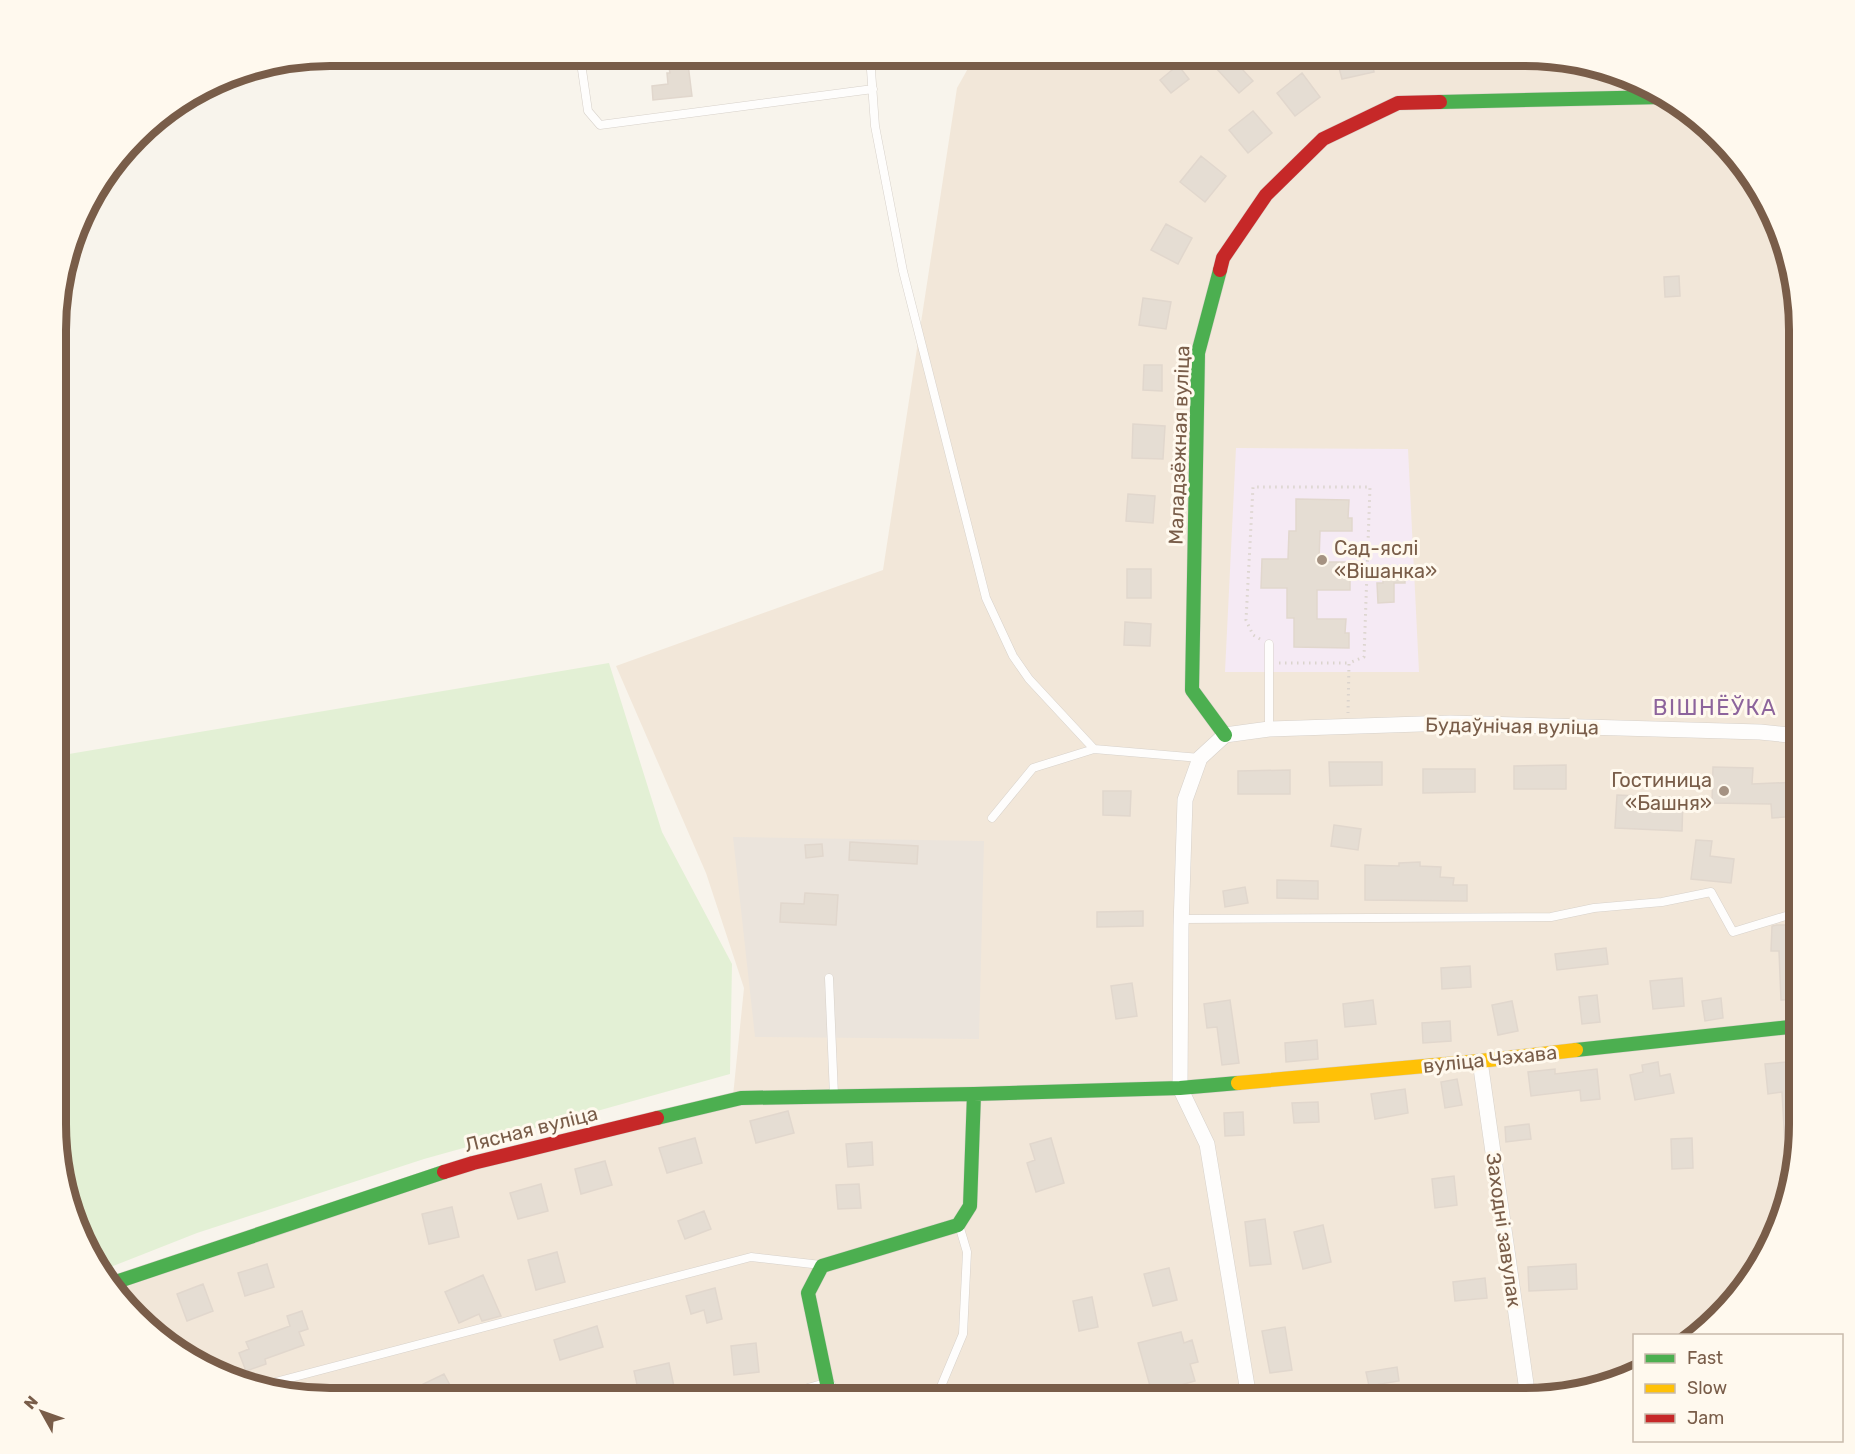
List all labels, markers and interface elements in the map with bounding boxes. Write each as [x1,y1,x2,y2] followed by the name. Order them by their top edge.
[1164,345,1194,545] street label: Маладзёжная вуліца
[1334,536,1437,583] place label: Сад-яслі «Вішанка»
[1315,553,1329,567] marker: Сад-яслі «Вішанка»
[1653,694,1777,721] district label: ВІШНЁЎКА
[1425,712,1599,740] street label: Будаўнічая вуліца
[1611,768,1712,815] place label: Гостиница «Башня»
[1717,784,1731,798] marker: Гостиница «Башня»
[1422,1040,1558,1078] street label: вуліца Чэхава
[462,1101,600,1157] street label: Лясная вуліца
[1481,1151,1527,1309] street label: Заходні завулак
[1633,1334,1843,1442] legend
[1687,1347,1723,1369] text: Fast
[1687,1377,1727,1399] text: Slow
[12,1382,72,1442] north arrow
[20,1392,42,1413] text: N
[1687,1407,1724,1429] text: Jam

